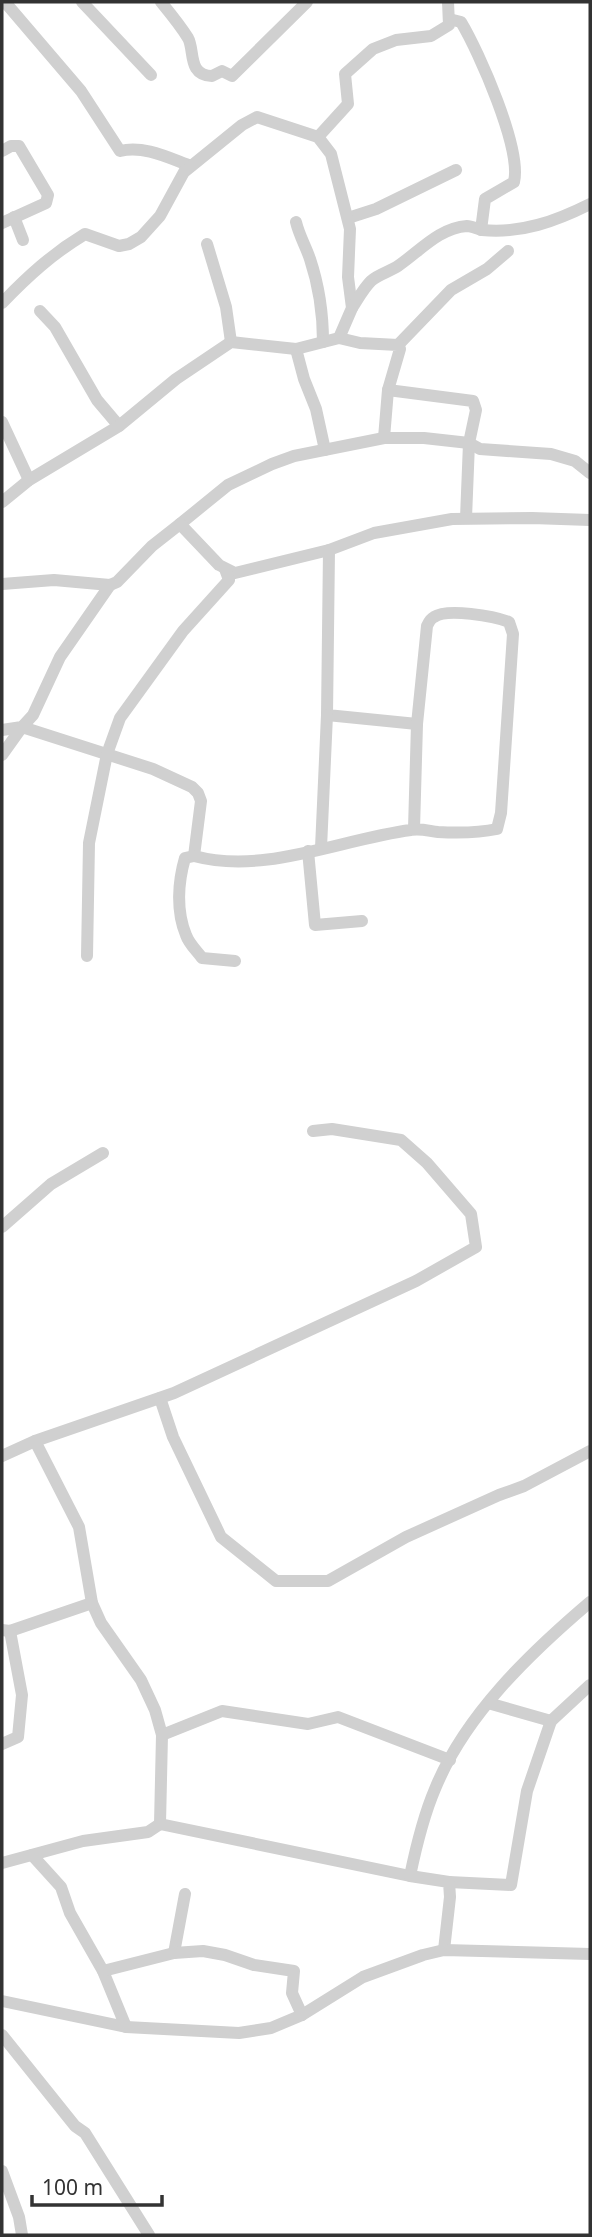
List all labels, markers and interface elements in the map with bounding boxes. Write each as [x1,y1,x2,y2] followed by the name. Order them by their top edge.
[32,2164,161,2208] scale bar
[42,2173,103,2201] text: 100 m

